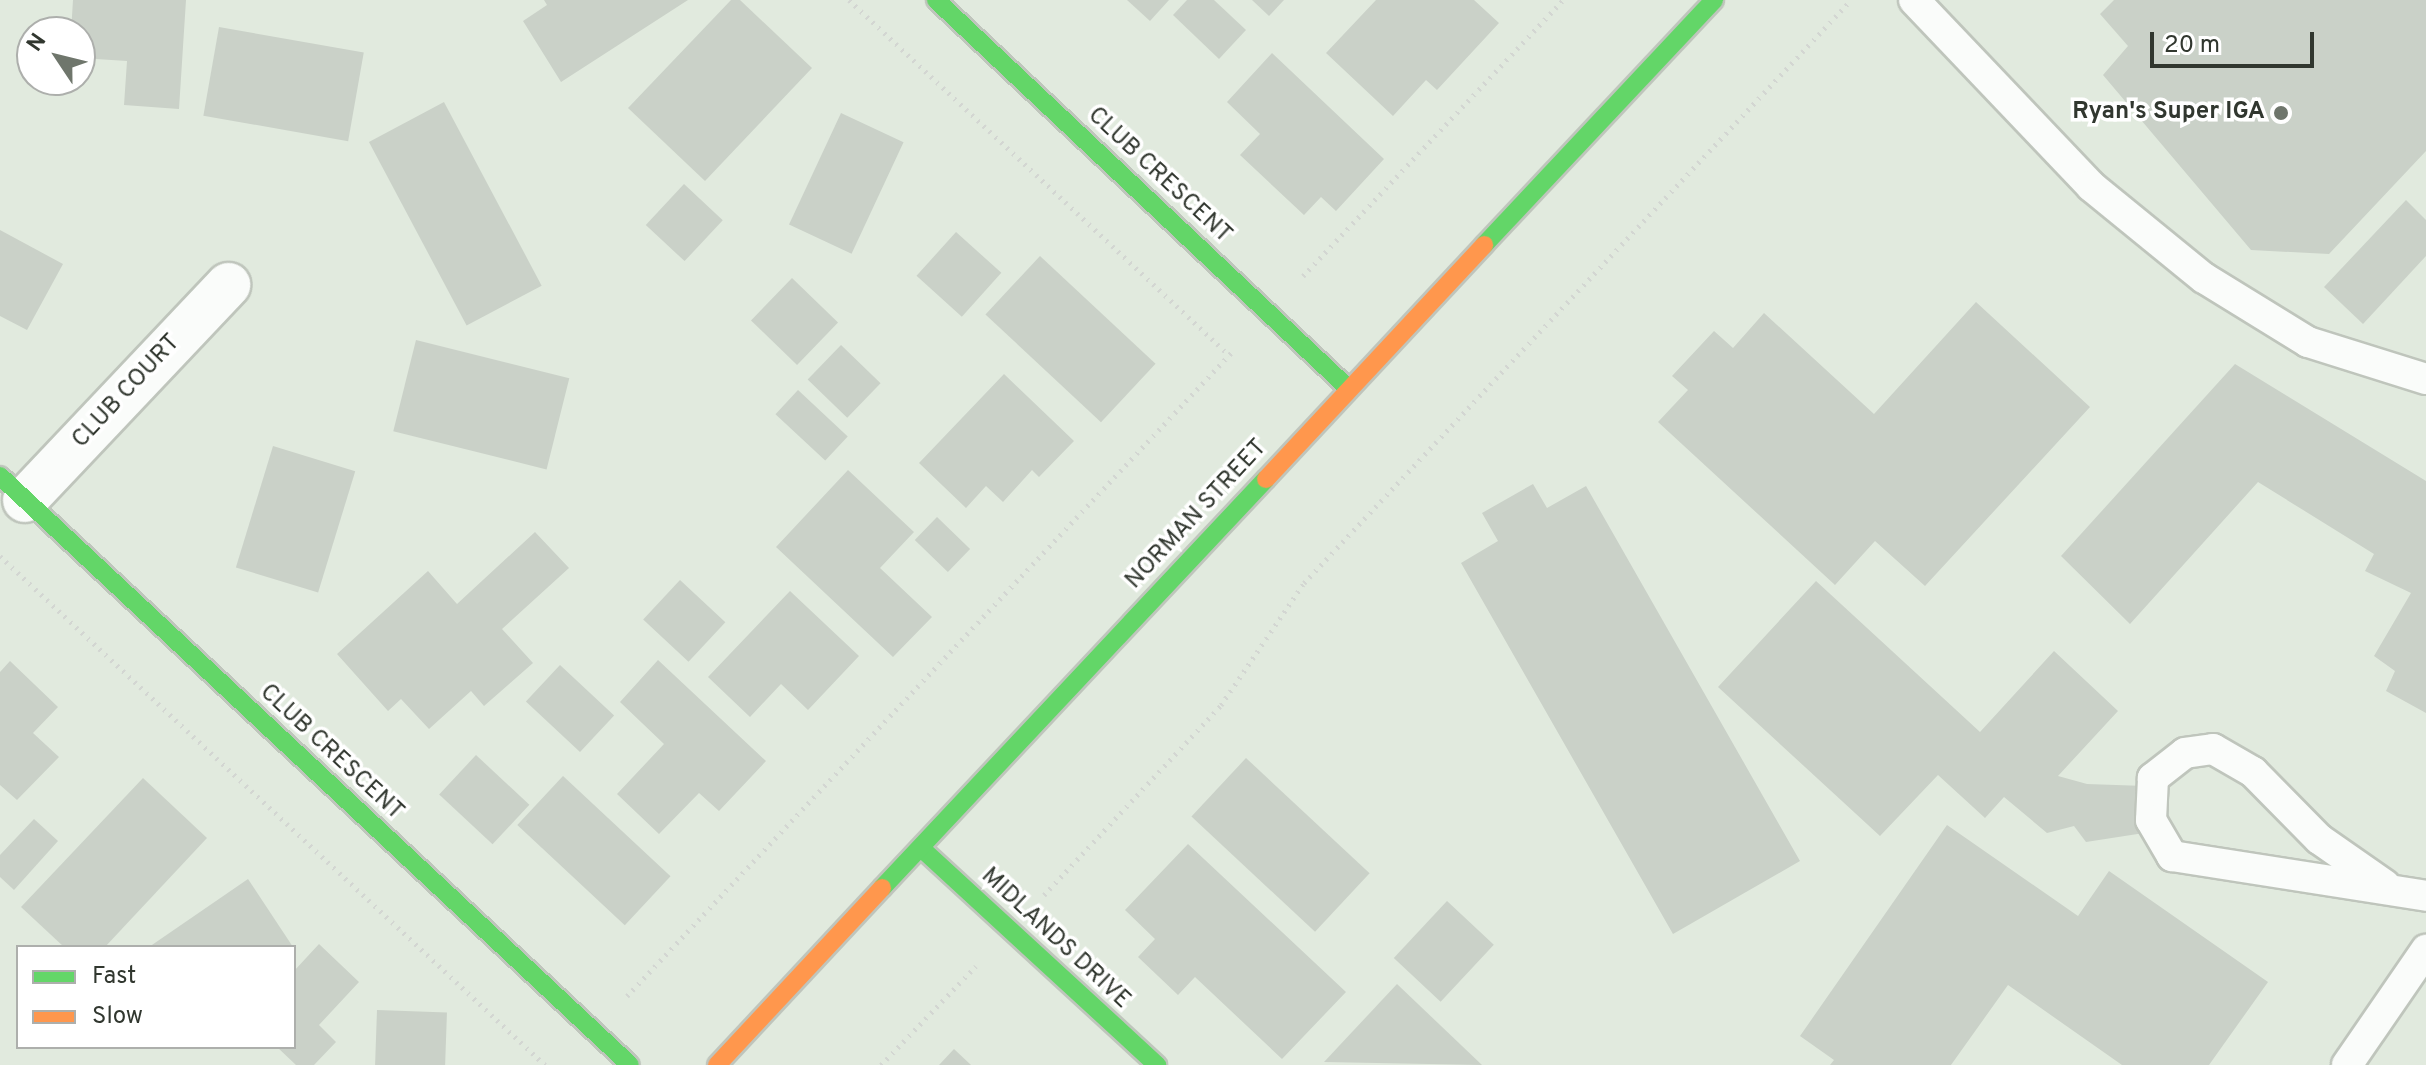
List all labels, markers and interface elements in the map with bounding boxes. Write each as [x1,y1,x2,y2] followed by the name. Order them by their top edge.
[16,16,96,96] north arrow
[2154,16,2318,66] scale bar
[22,29,53,57] text: N
[2164,31,2220,61] text: 20 m
[2072,99,2265,127] place label: Ryan's Super IGA
[1081,102,1237,250] street label: CLUB CRESCENT
[2272,104,2290,122] marker: Ryan's Super IGA
[67,329,187,455] street label: CLUB COURT
[1120,434,1274,596] street label: NORMAN STREET
[253,679,409,827] street label: CLUB CRESCENT
[974,862,1136,1016] street label: MIDLANDS DRIVE
[16,945,296,1049] legend
[92,962,136,992] text: Fast
[92,1002,143,1032] text: Slow

